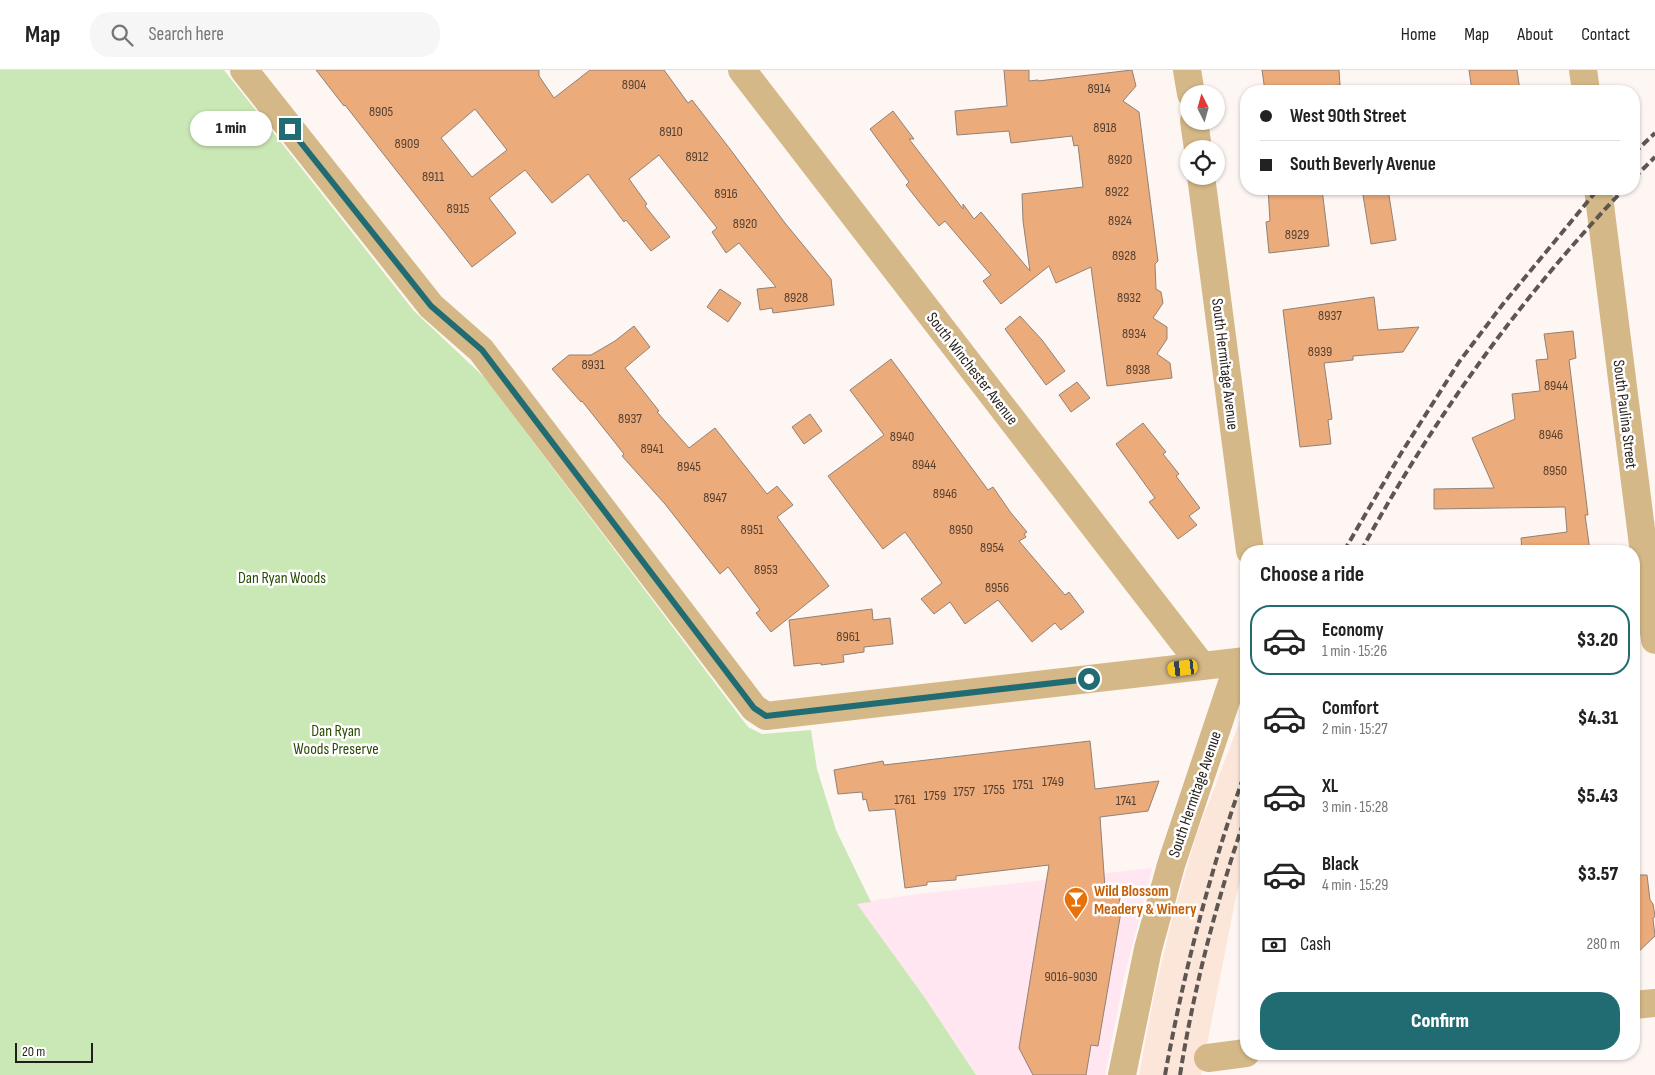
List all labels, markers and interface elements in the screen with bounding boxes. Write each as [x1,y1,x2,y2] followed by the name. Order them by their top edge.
[90,12,440,57] search box
[25,20,60,49] text: Map
[108,21,136,49] icon: search
[148,23,224,46] text: Search here
[1401,24,1436,45] text: Home
[1464,24,1489,45] text: Map
[1517,24,1553,45] text: About
[1581,24,1630,45] text: Contact
[622,76,646,93] house number: 8904
[1087,80,1111,97] house number: 8914
[1180,85,1225,130] north arrow
[1180,85,1225,185] map controls
[369,103,393,120] house number: 8905
[1290,105,1406,128] text: West 90th Street
[190,112,272,146] callout: 1 min
[279,118,301,140] route end
[216,119,246,138] text: 1 min
[1093,119,1117,136] house number: 8918
[659,123,683,140] house number: 8910
[395,135,419,152] house number: 8909
[1180,140,1225,185] button: locate
[685,148,709,165] house number: 8912
[1108,151,1132,168] house number: 8920
[1290,153,1436,176] text: South Beverly Avenue
[422,168,444,185] house number: 8911
[1105,183,1129,200] house number: 8922
[714,185,738,202] house number: 8916
[447,200,470,217] house number: 8915
[1108,212,1132,229] house number: 8924
[733,215,757,232] house number: 8920
[1285,226,1309,243] house number: 8929
[1112,247,1136,264] house number: 8928
[784,289,808,306] house number: 8928
[1117,289,1141,306] house number: 8932
[1207,297,1242,431] street label: South Hermitage Avenue
[1318,307,1342,324] house number: 8937
[922,309,1022,429] street label: South Winchester Avenue
[1122,325,1146,342] house number: 8934
[1308,343,1332,360] house number: 8939
[581,356,605,373] house number: 8931
[1608,359,1641,470] street label: South Paulina Street
[1126,361,1150,378] house number: 8938
[1544,377,1568,394] house number: 8944
[618,410,642,427] house number: 8937
[1539,426,1563,443] house number: 8946
[890,428,914,445] house number: 8940
[640,440,664,457] house number: 8941
[912,456,936,473] house number: 8944
[677,458,701,475] house number: 8945
[1543,462,1567,479] house number: 8950
[933,485,957,502] house number: 8946
[703,489,727,506] house number: 8947
[741,521,764,538] house number: 8951
[949,521,973,538] house number: 8950
[980,539,1004,556] house number: 8954
[754,561,778,578] house number: 8953
[1260,561,1364,588] text: Choose a ride
[238,569,326,588] park label: Dan Ryan Woods
[985,579,1009,596] house number: 8956
[1262,618,1307,663] icon: car
[1322,619,1384,642] text: Economy
[836,628,860,645] house number: 8961
[1577,629,1618,652] text: $3.20
[1322,642,1387,661] text: 1 min · 15:26
[1167,659,1198,677] car
[1078,668,1100,690] route start
[1262,696,1307,741] icon: car
[1322,697,1379,720] text: Comfort
[1578,707,1618,730] text: $4.31
[1322,720,1388,739] text: 2 min · 15:27
[293,722,379,759] park label: Dan Ryan Woods Preserve
[1165,729,1226,860] street label: South Hermitage Avenue
[1042,773,1064,790] house number: 1749
[1262,774,1307,819] icon: car
[1322,775,1338,798] text: XL
[1013,776,1034,793] house number: 1751
[983,781,1005,798] house number: 1755
[953,783,975,800] house number: 1757
[1577,785,1618,808] text: $5.43
[924,787,946,804] house number: 1759
[894,791,916,808] house number: 1761
[1116,792,1136,809] house number: 1741
[1322,798,1388,817] text: 3 min · 15:28
[1262,852,1307,897] icon: car
[1322,853,1359,876] text: Black
[1578,863,1618,886] text: $3.57
[1322,876,1388,895] text: 4 min · 15:29
[1094,882,1197,919] place label: Wild Blossom Meadery & Winery
[1063,886,1089,920] bar icon: Wild Blossom Meadery & Winery
[1260,931,1288,959] icon: cash
[1300,933,1331,956] text: Cash
[1586,935,1620,954] text: 280 m
[1044,968,1098,985] house number: 9016-9030
[1260,992,1620,1050] button: Confirm
[15,1040,92,1063] scale bar
[22,1043,45,1060] text: 20 m

